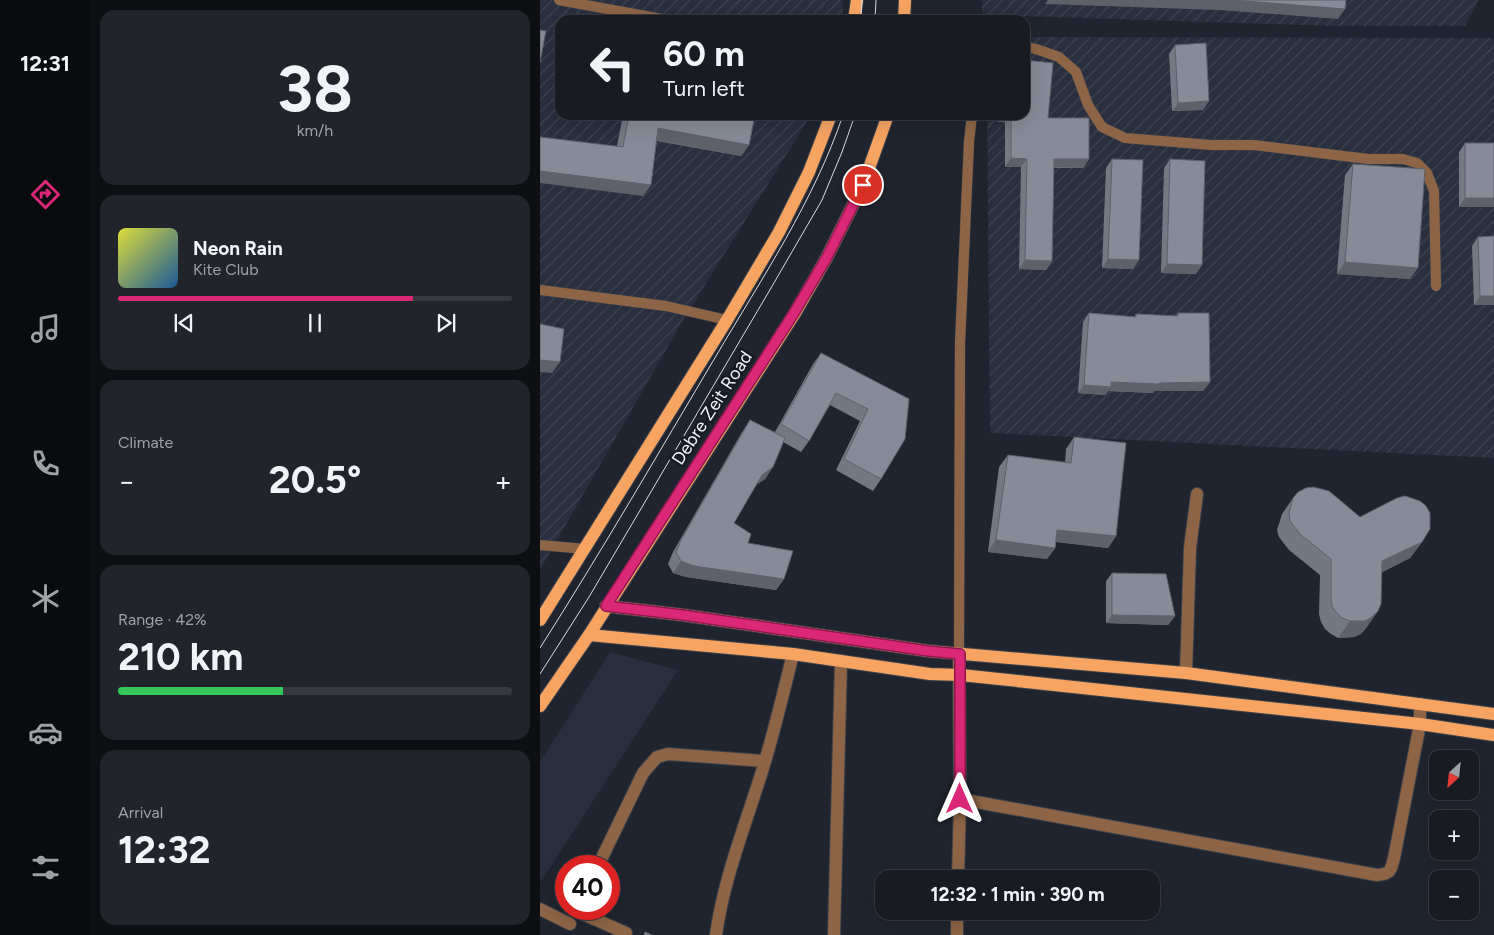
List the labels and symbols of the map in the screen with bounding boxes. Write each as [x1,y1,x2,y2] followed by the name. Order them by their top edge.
[842,164,884,206] pin
[667,347,757,469] street label: Debre Zeit Road
[1429,750,1479,800] north arrow
[933,772,985,824] position arrow
[555,855,620,920] speed limit sign: 40

